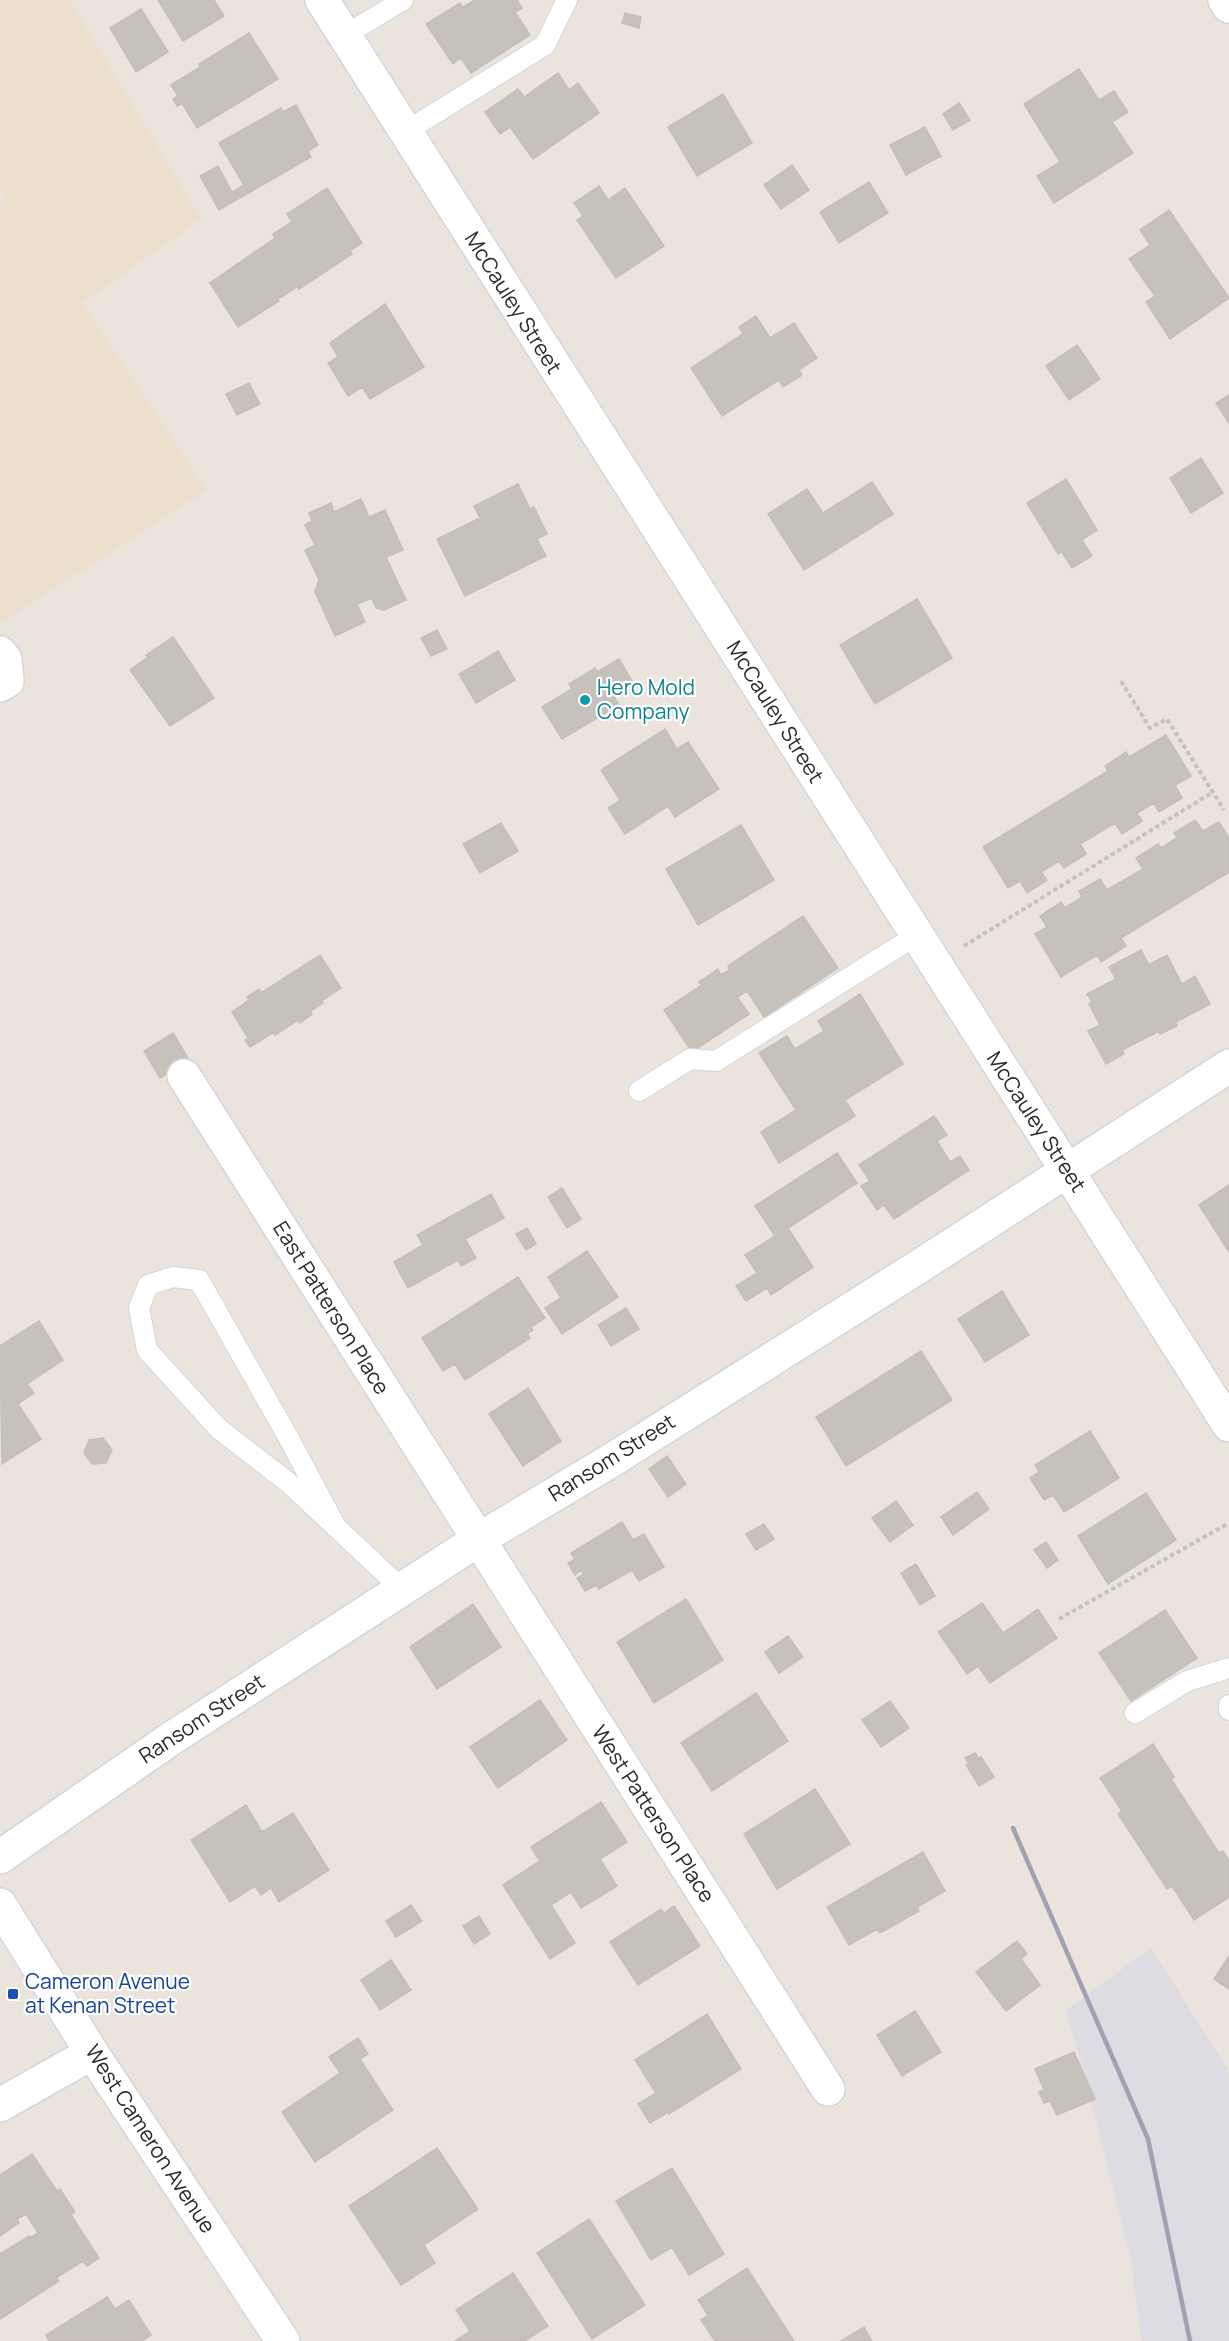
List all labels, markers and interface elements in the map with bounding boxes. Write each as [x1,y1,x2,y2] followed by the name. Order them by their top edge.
[459,226,569,379] street label: McCauley Street
[721,635,831,788] street label: McCauley Street
[597,673,695,725] place label: Hero Mold Company
[578,693,592,707] marker: Hero Mold Company
[981,1046,1093,1197] street label: McCauley Street
[267,1216,396,1399] street label: East Patterson Place
[543,1407,680,1507] street label: Ransom Street
[133,1667,270,1769] street label: Ransom Street
[586,1719,722,1908] street label: West Patterson Place
[25,1967,190,2019] place label: Cameron Avenue at Kenan Street
[6,1987,20,2001] marker: Cameron Avenue at Kenan Street
[79,2039,222,2238] street label: West Cameron Avenue

